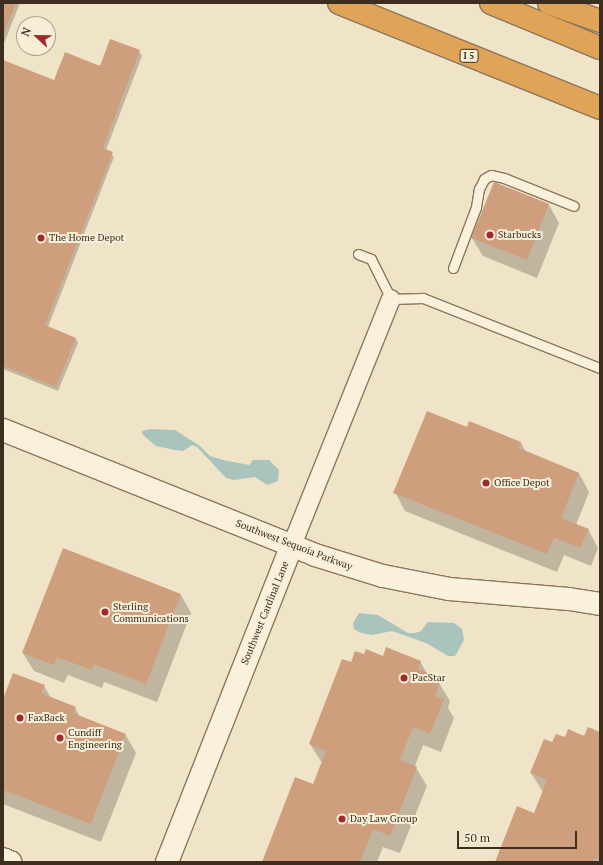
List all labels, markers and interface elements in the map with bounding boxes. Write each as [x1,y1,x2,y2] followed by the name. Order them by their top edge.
[16,16,56,56] north arrow
[18,25,34,38] text: N
[459,49,479,63] road number: I 5
[498,229,541,241] place label: Starbucks
[485,230,495,240] marker: Starbucks
[49,232,124,244] place label: The Home Depot
[36,233,46,243] marker: The Home Depot
[494,477,550,489] place label: Office Depot
[481,478,491,488] marker: Office Depot
[234,517,354,573] street label: Southwest Sequoia Parkway
[239,559,291,667] street label: Southwest Cardinal Lane
[113,600,189,624] place label: Sterling Communications
[100,607,110,617] marker: Sterling Communications
[412,672,446,684] place label: PacStar
[399,673,409,683] marker: PacStar
[28,712,65,724] place label: FaxBack
[15,713,25,723] marker: FaxBack
[68,726,122,750] place label: Cundiff Engineering
[55,733,65,743] marker: Cundiff Engineering
[350,813,418,825] place label: Day Law Group
[337,814,347,824] marker: Day Law Group
[459,823,579,849] scale bar
[464,830,490,845] text: 50 m

